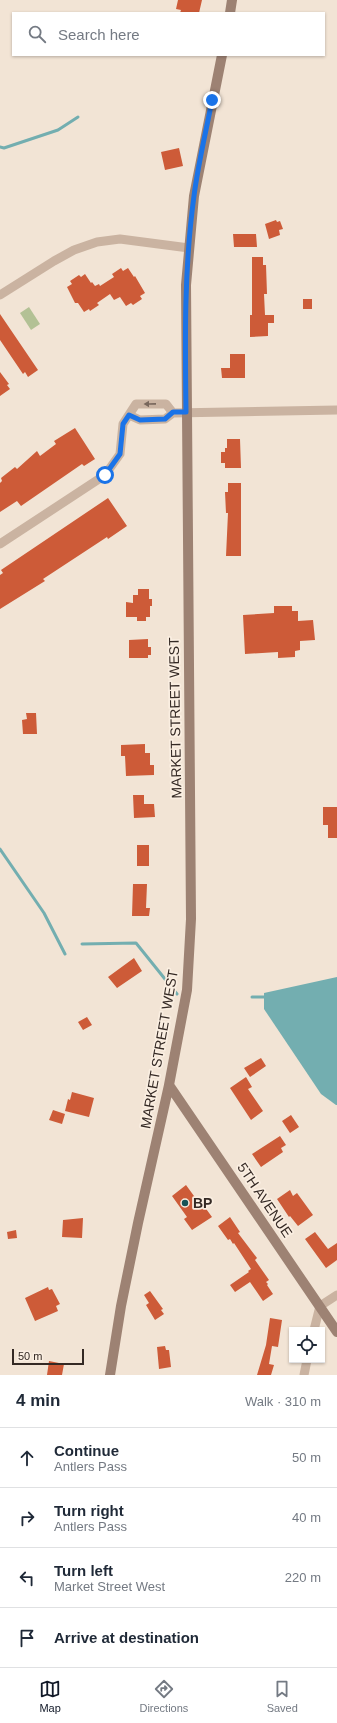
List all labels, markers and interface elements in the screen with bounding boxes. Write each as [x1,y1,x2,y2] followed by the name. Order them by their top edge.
[12,12,325,56] search box
[26,23,48,45] icon: search
[58,26,140,43] text: Search here
[203,91,221,109] route end
[143,401,156,407] one-way arrow
[96,466,114,484] route start
[166,637,184,799] street label: MARKET STREET WEST
[137,968,181,1130] street label: MARKET STREET WEST
[234,1160,296,1240] street label: 5TH AVENUE
[193,1195,212,1211] place label: BP
[180,1198,190,1208] marker: BP
[289,1327,325,1363] map controls
[289,1327,325,1363] button: locate
[12,1347,84,1366] scale bar
[18,1350,42,1362] text: 50 m
[16,1391,60,1410] text: 4 min
[245,1394,321,1409] text: Walk · 310 m
[54,1442,119,1459] text: Continue
[16,1447,38,1469] icon: ahead
[292,1450,321,1465] text: 50 m
[54,1459,127,1474] text: Antlers Pass
[54,1502,124,1519] text: Turn right
[16,1507,38,1529] icon: right
[292,1510,321,1525] text: 40 m
[54,1519,127,1534] text: Antlers Pass
[54,1562,113,1579] text: Turn left
[16,1567,38,1589] icon: left
[285,1570,321,1585] text: 220 m
[54,1579,165,1594] text: Market Street West
[16,1627,38,1649] icon: arrive
[54,1629,199,1646] text: Arrive at destination
[39,1678,61,1714] tab: Map
[139,1678,188,1714] tab: Directions
[267,1678,298,1714] tab: Saved

